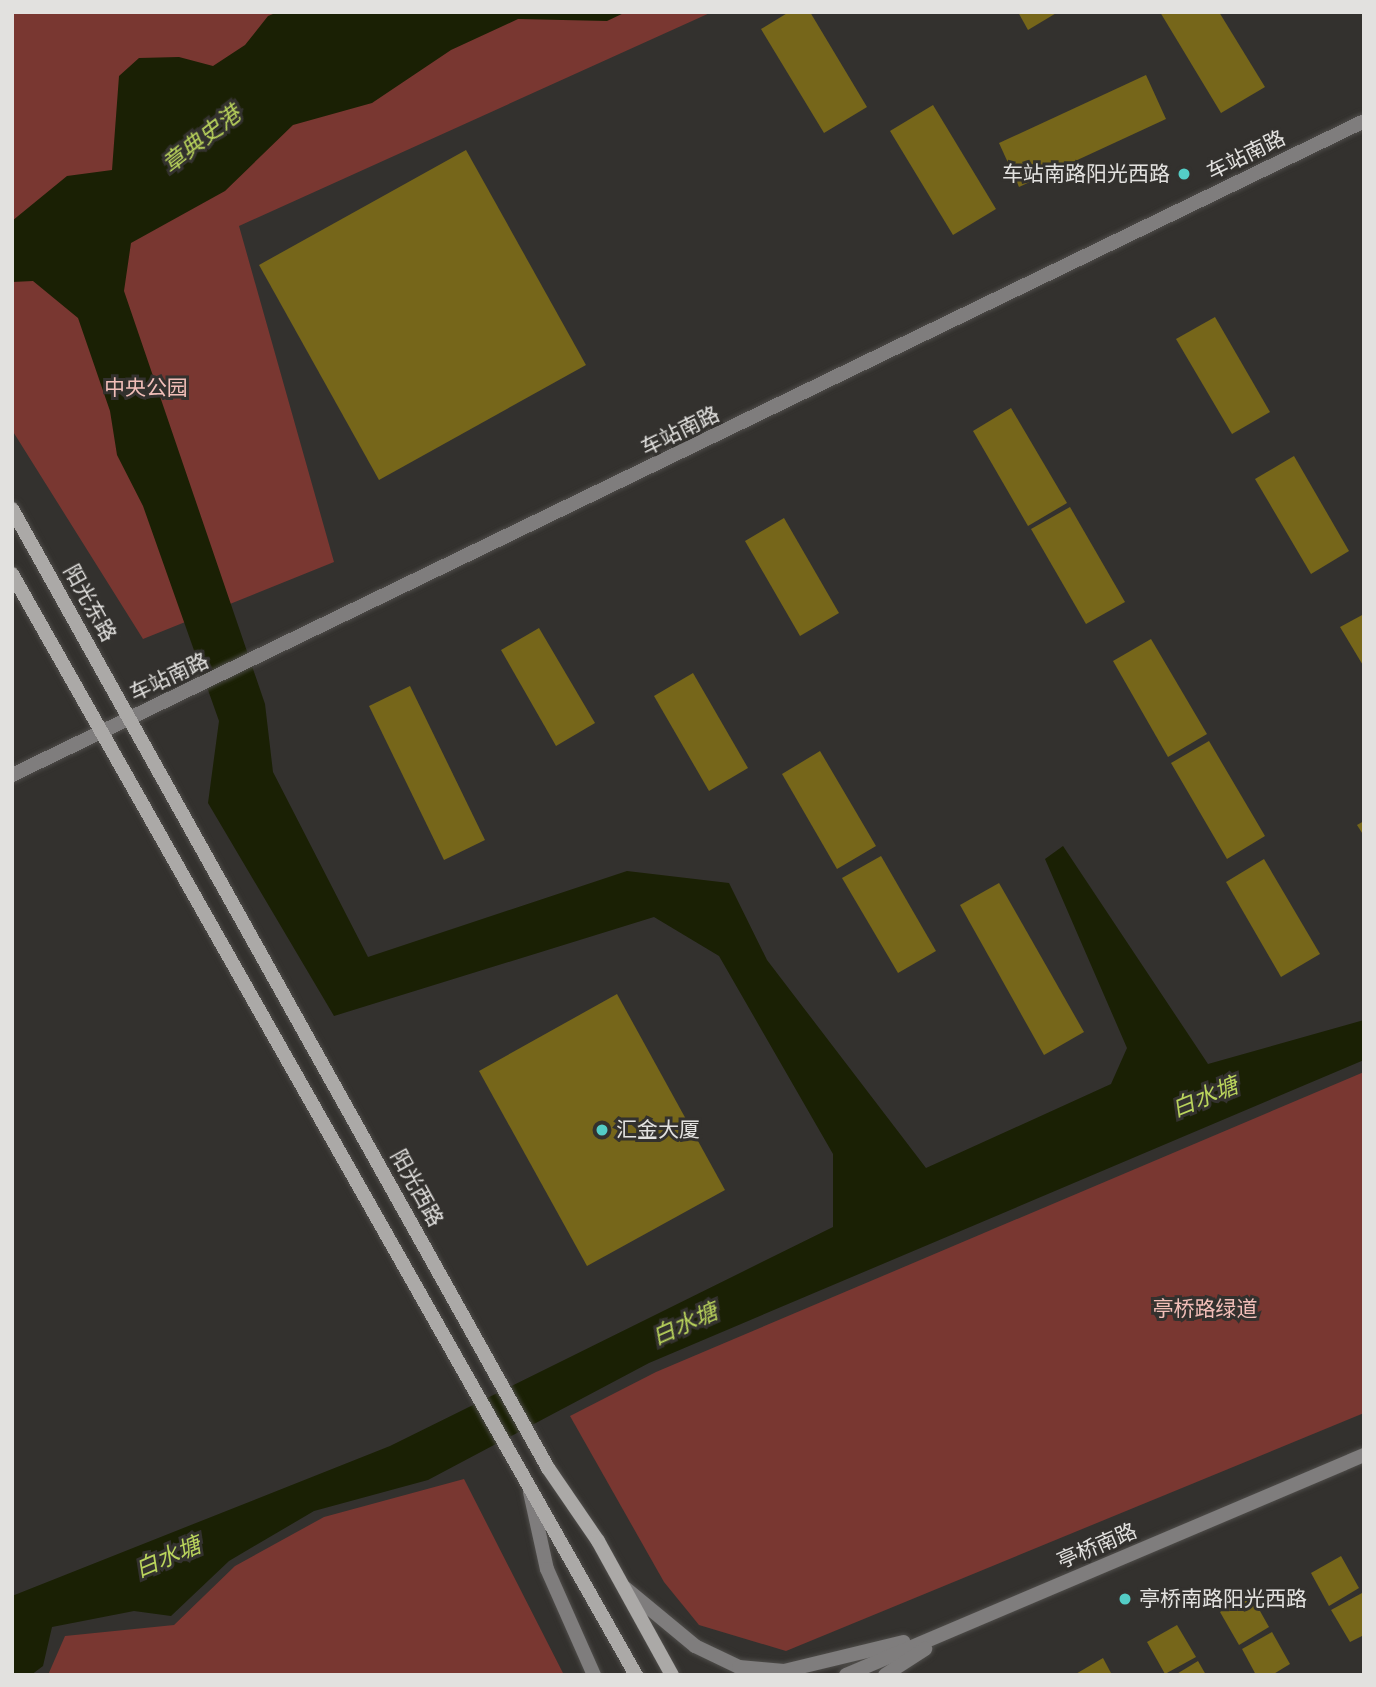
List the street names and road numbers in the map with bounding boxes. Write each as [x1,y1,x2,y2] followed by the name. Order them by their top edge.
[1203,125,1289,185] street label: 车站南路
[637,401,723,461] street label: 车站南路
[59,560,121,646] street label: 阳光东路
[126,648,212,706] street label: 车站南路
[386,1145,448,1231] street label: 阳光西路
[1053,1518,1141,1574] street label: 亭桥南路

